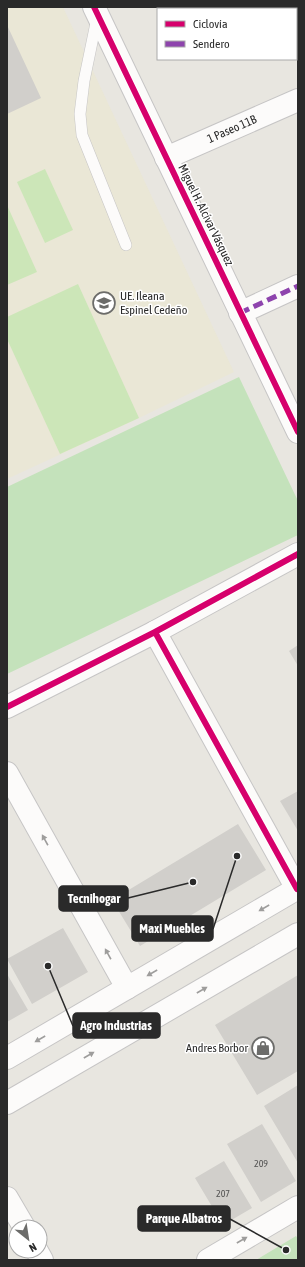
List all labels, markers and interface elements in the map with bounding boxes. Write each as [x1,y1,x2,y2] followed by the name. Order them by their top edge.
[157,8,297,60] legend
[193,17,227,31] text: Ciclovía
[193,37,230,51] text: Sendero
[205,112,259,146] street label: 1 Paseo 11B
[175,162,237,269] street label: Miguel H. Alcívar Vásquez
[120,289,188,317] place label: UE. Ileana Espinel Cedeño
[91,290,117,316] school or university icon: UE. Ileana Espinel Cedeño
[41,834,48,846] one-way arrow
[59,886,128,911] callout: Tecnihogar
[68,891,121,906] text: Tecnihogar
[258,904,270,911] one-way arrow
[132,916,213,941] callout: Maxi Muebles
[139,921,205,936] text: Maxi Muebles
[105,948,112,959] one-way arrow
[146,970,158,977] one-way arrow
[196,987,208,994] one-way arrow
[73,1013,160,1038] callout: Agro Industrias
[79,1018,152,1033] text: Agro Industrias
[34,1035,46,1042] one-way arrow
[250,1035,276,1061] shop icon: Andres Borbor
[186,1041,248,1055] place label: Andres Borbor
[83,1052,95,1059] one-way arrow
[254,1158,268,1169] house number: 209
[216,1188,230,1199] house number: 207
[138,1206,230,1231] callout: Parque Albatros
[146,1211,223,1226] text: Parque Albatros
[8,1219,48,1259] north arrow
[236,1237,248,1244] one-way arrow
[27,1241,39,1254] text: N

